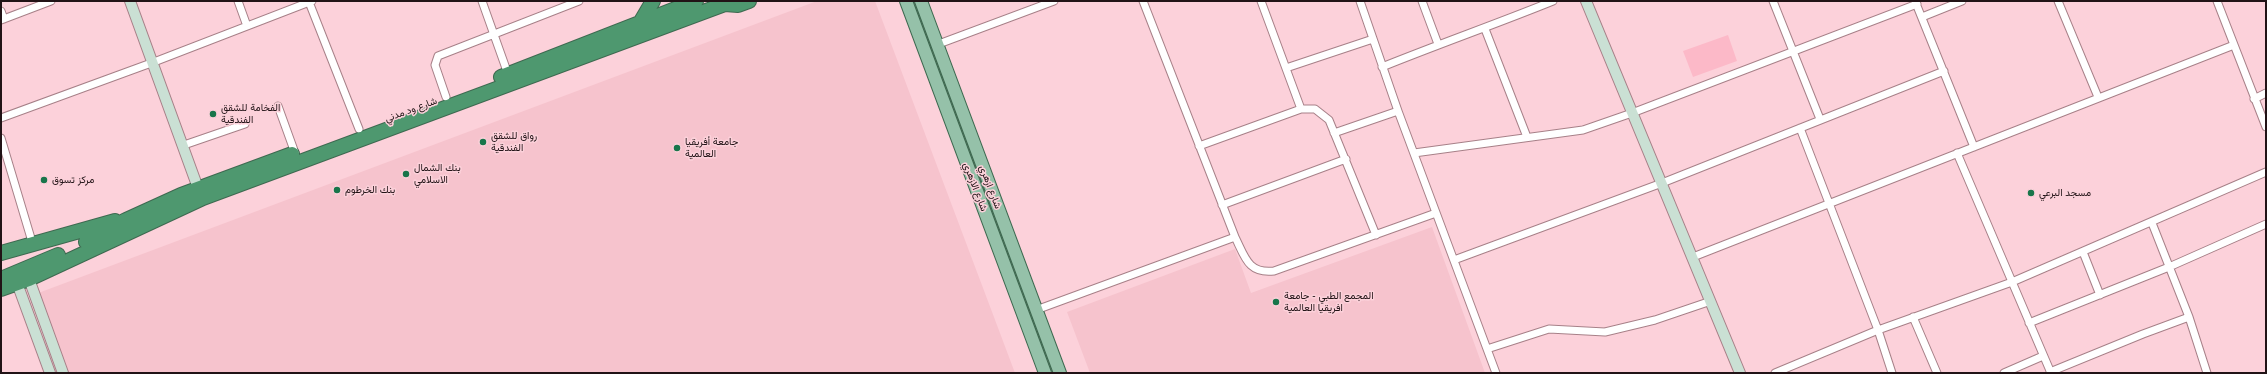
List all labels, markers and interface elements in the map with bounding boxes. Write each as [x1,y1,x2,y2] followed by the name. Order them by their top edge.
[383,95,439,125] street label: شارع ود مدني
[221,102,280,126] place label: الفخامة للشقق الفندقية
[208,109,218,119] marker: الفخامة للشقق الفندقية
[491,130,537,154] place label: رواق للشقق الفندقية
[685,136,738,160] place label: جامعة أفريقيا العالمية
[478,137,488,147] marker: رواق للشقق الفندقية
[672,143,682,153] marker: جامعة أفريقيا العالمية
[960,161,990,213] street label: شارع الازهري
[414,162,461,186] place label: بنك الشمال الاسلامي
[976,164,1004,210] street label: شارع ازهري
[401,169,411,179] marker: بنك الشمال الاسلامي
[52,174,94,186] place label: مركز تسوق
[39,175,49,185] marker: مركز تسوق
[345,184,395,196] place label: بنك الخرطوم
[332,185,342,195] marker: بنك الخرطوم
[2039,187,2091,199] place label: مسجد البرعي
[2026,188,2036,198] marker: مسجد البرعي
[1284,290,1374,314] place label: المجمع الطبي - جامعة افريقيا العالمية
[1271,297,1281,307] marker: المجمع الطبي - جامعة افريقيا العالمية

